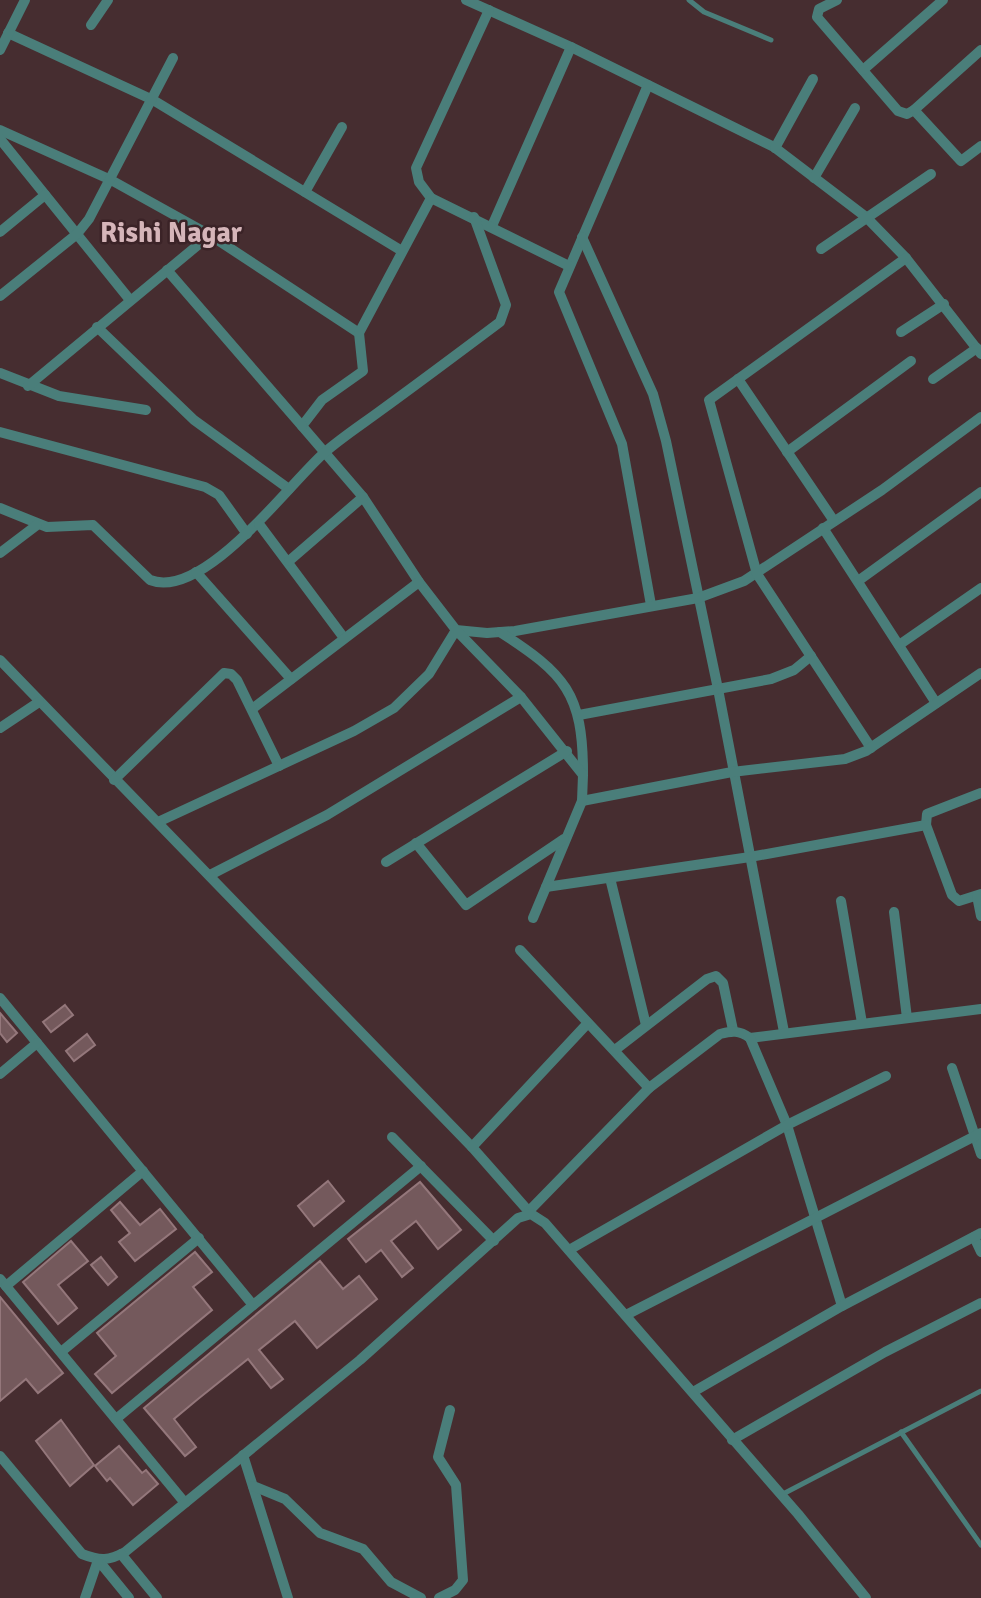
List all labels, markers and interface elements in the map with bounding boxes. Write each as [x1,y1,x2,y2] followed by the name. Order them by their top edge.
[100,216,243,250] district label: Rishi Nagar

